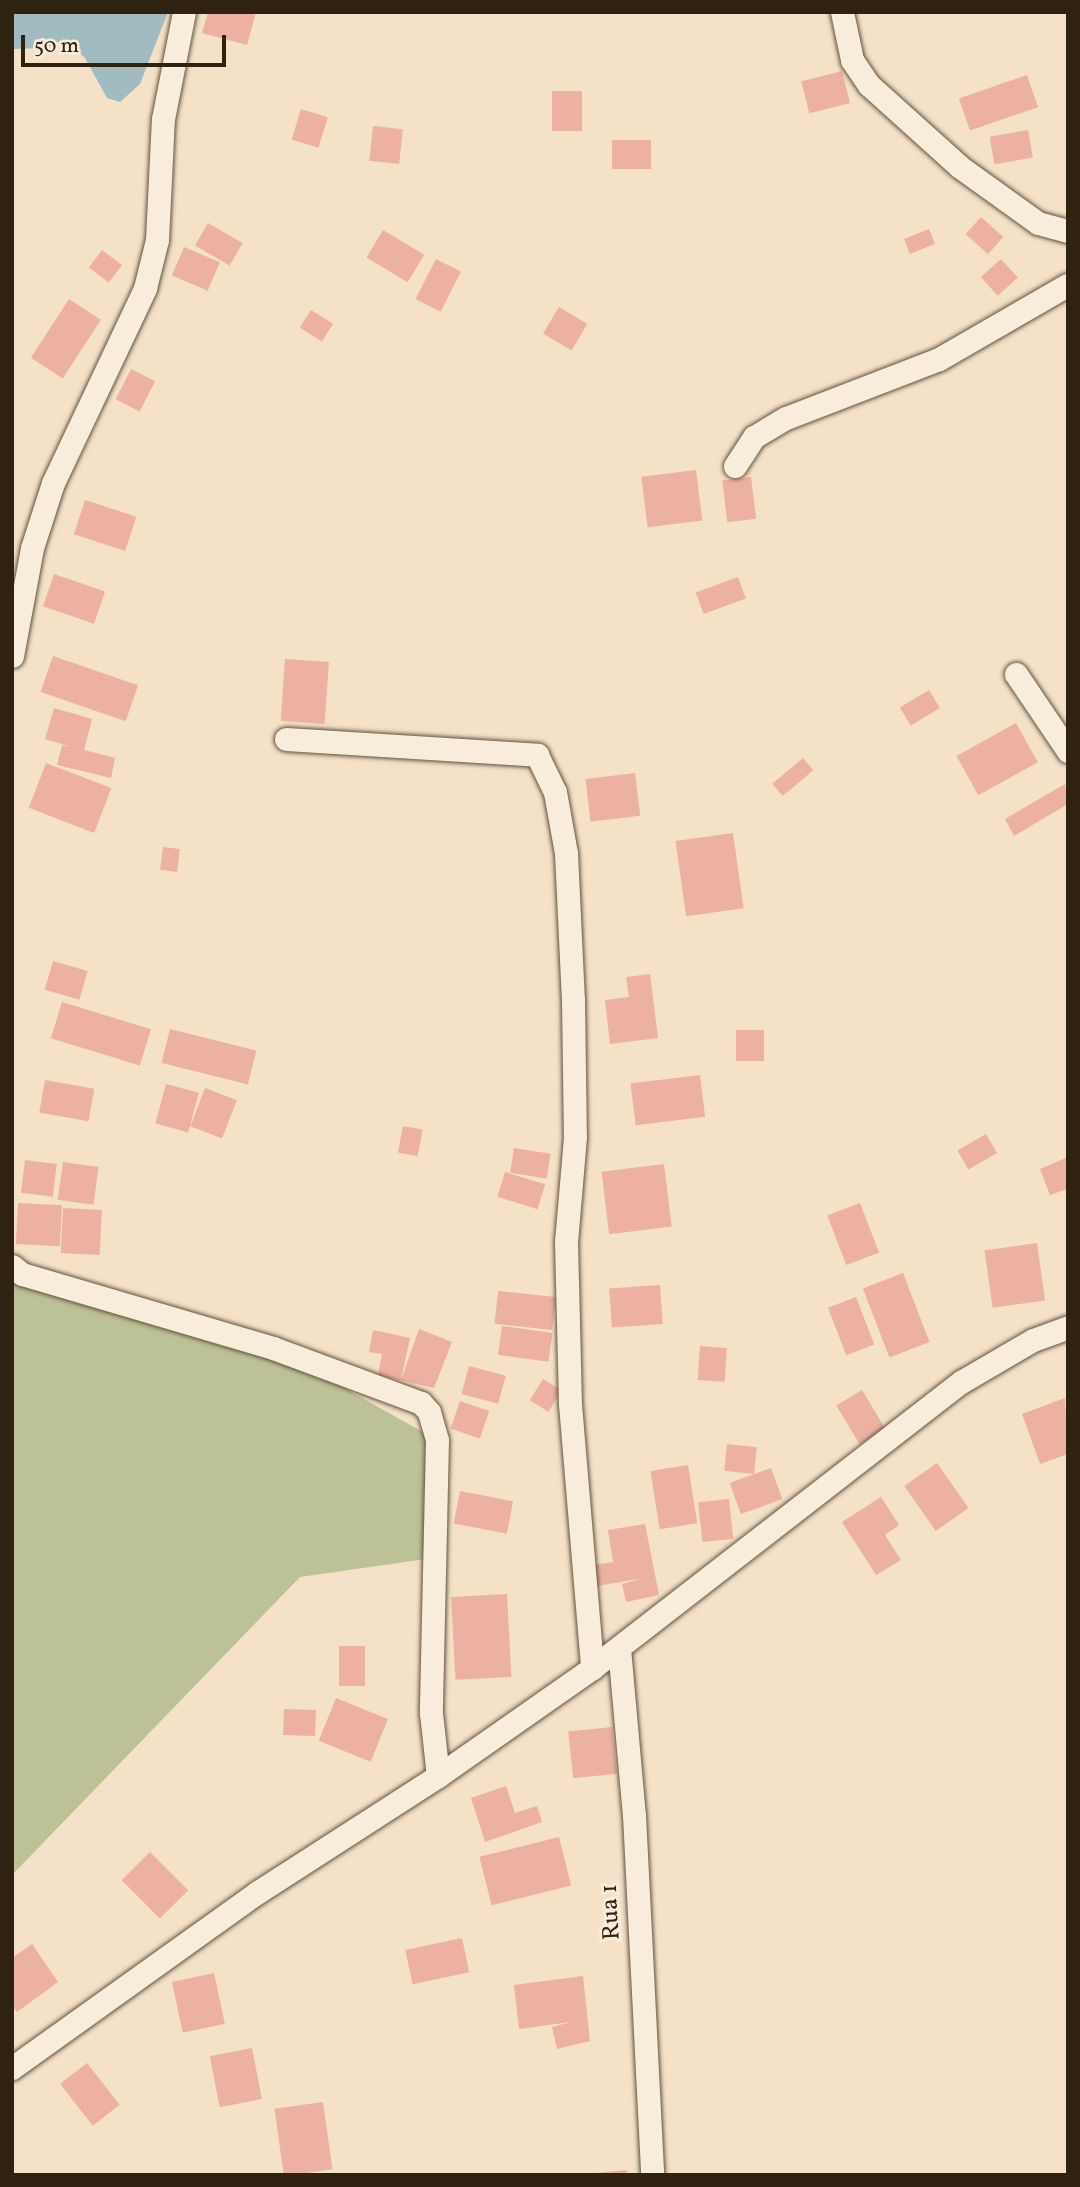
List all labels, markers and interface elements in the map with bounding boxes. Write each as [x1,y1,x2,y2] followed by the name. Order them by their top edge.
[24,21,229,65] scale bar
[34,32,79,61] text: 50 m
[596,1883,628,1941] street label: Rua 1

